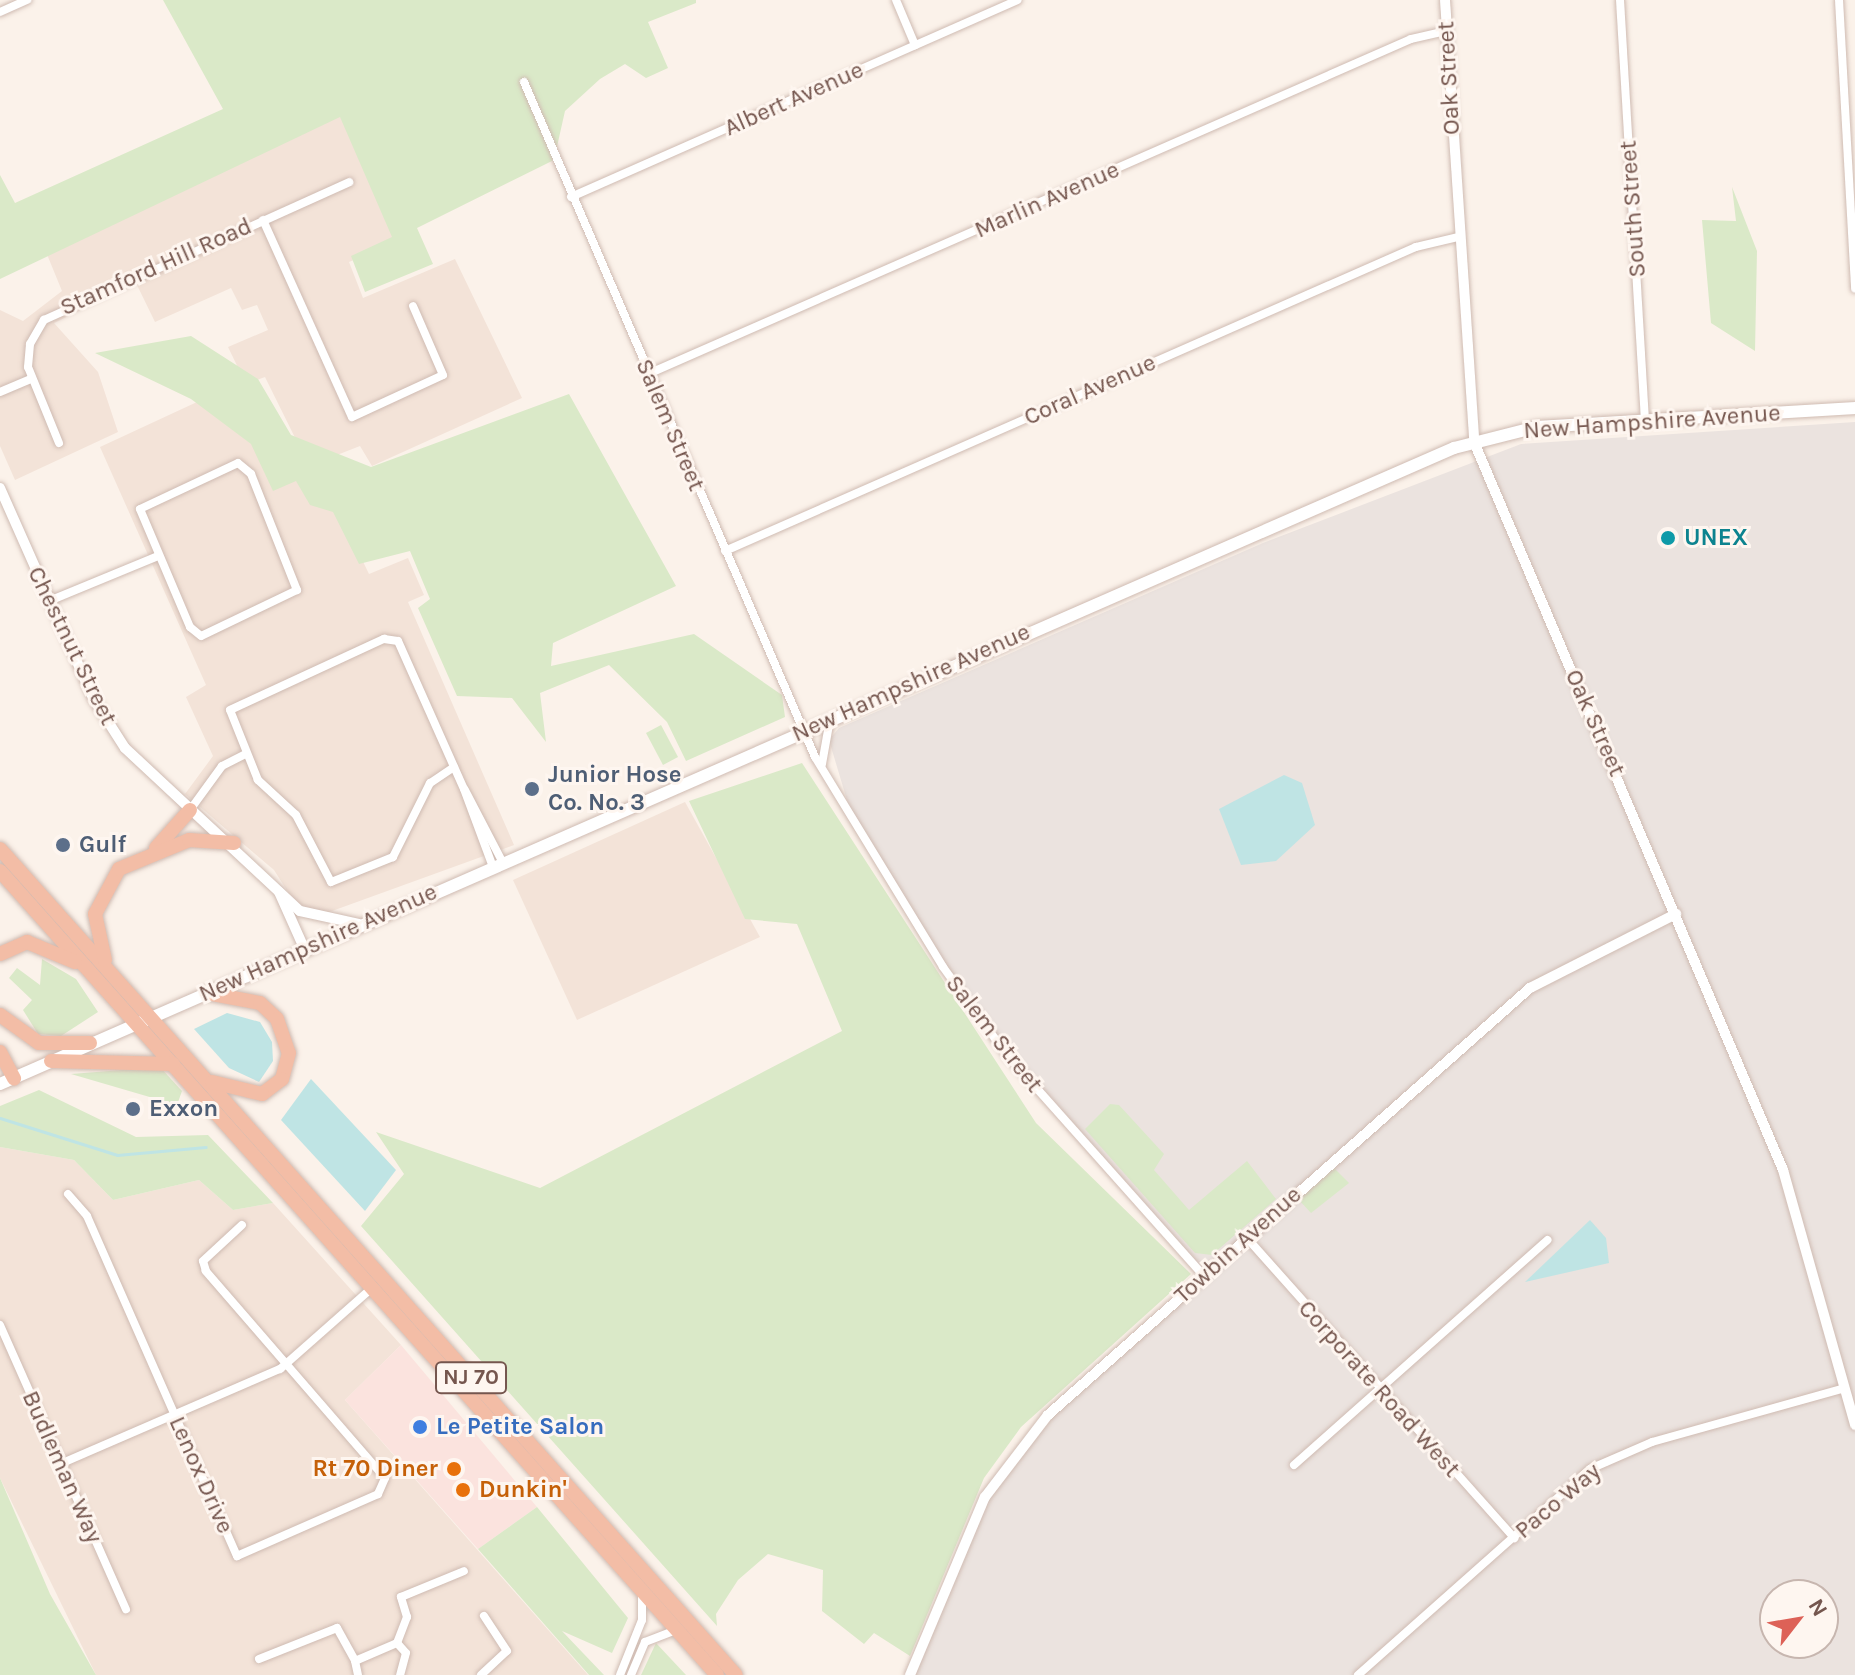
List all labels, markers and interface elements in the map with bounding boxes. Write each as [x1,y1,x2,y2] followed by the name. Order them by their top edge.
[1432,20,1466,136] street label: Oak Street
[720,55,868,143] street label: Albert Avenue
[1614,140,1652,278] street label: South Street
[970,155,1124,245] street label: Marlin Avenue
[56,212,256,322] street label: Stamford Hill Road
[1020,348,1160,432] street label: Coral Avenue
[629,355,711,495] street label: Salem Street
[1523,399,1781,445] street label: New Hampshire Avenue
[1684,524,1748,552] place label: UNEX
[1659,529,1677,547] marker: UNEX
[21,562,123,730] street label: Chestnut Street
[788,617,1034,749] street label: New Hampshire Avenue
[1559,665,1631,781] street label: Oak Street
[548,761,681,817] place label: Junior Hose Co. No. 3
[523,780,541,798] marker: Junior Hose Co. No. 3
[79,831,126,859] place label: Gulf
[54,836,72,854] marker: Gulf
[195,877,441,1009] street label: New Hampshire Avenue
[939,970,1049,1098] street label: Salem Street
[149,1095,218,1123] place label: Exxon
[124,1100,142,1118] marker: Exxon
[1168,1180,1308,1310] street label: Towbin Avenue
[1292,1295,1466,1483] street label: Corporate Road West
[435,1360,507,1396] road number: NJ 70
[16,1386,108,1548] street label: Budleman Way
[162,1412,240,1538] street label: Lenox Drive
[436,1413,604,1441] place label: Le Petite Salon
[411,1418,429,1436] marker: Le Petite Salon
[312,1455,438,1483] place label: Rt 70 Diner
[1509,1457,1607,1545] street label: Paco Way
[445,1460,463,1478] marker: Rt 70 Diner
[479,1476,567,1504] place label: Dunkin'
[454,1481,472,1499] marker: Dunkin'
[1759,1579,1839,1659] north arrow
[1803,1594,1833,1621] text: N

